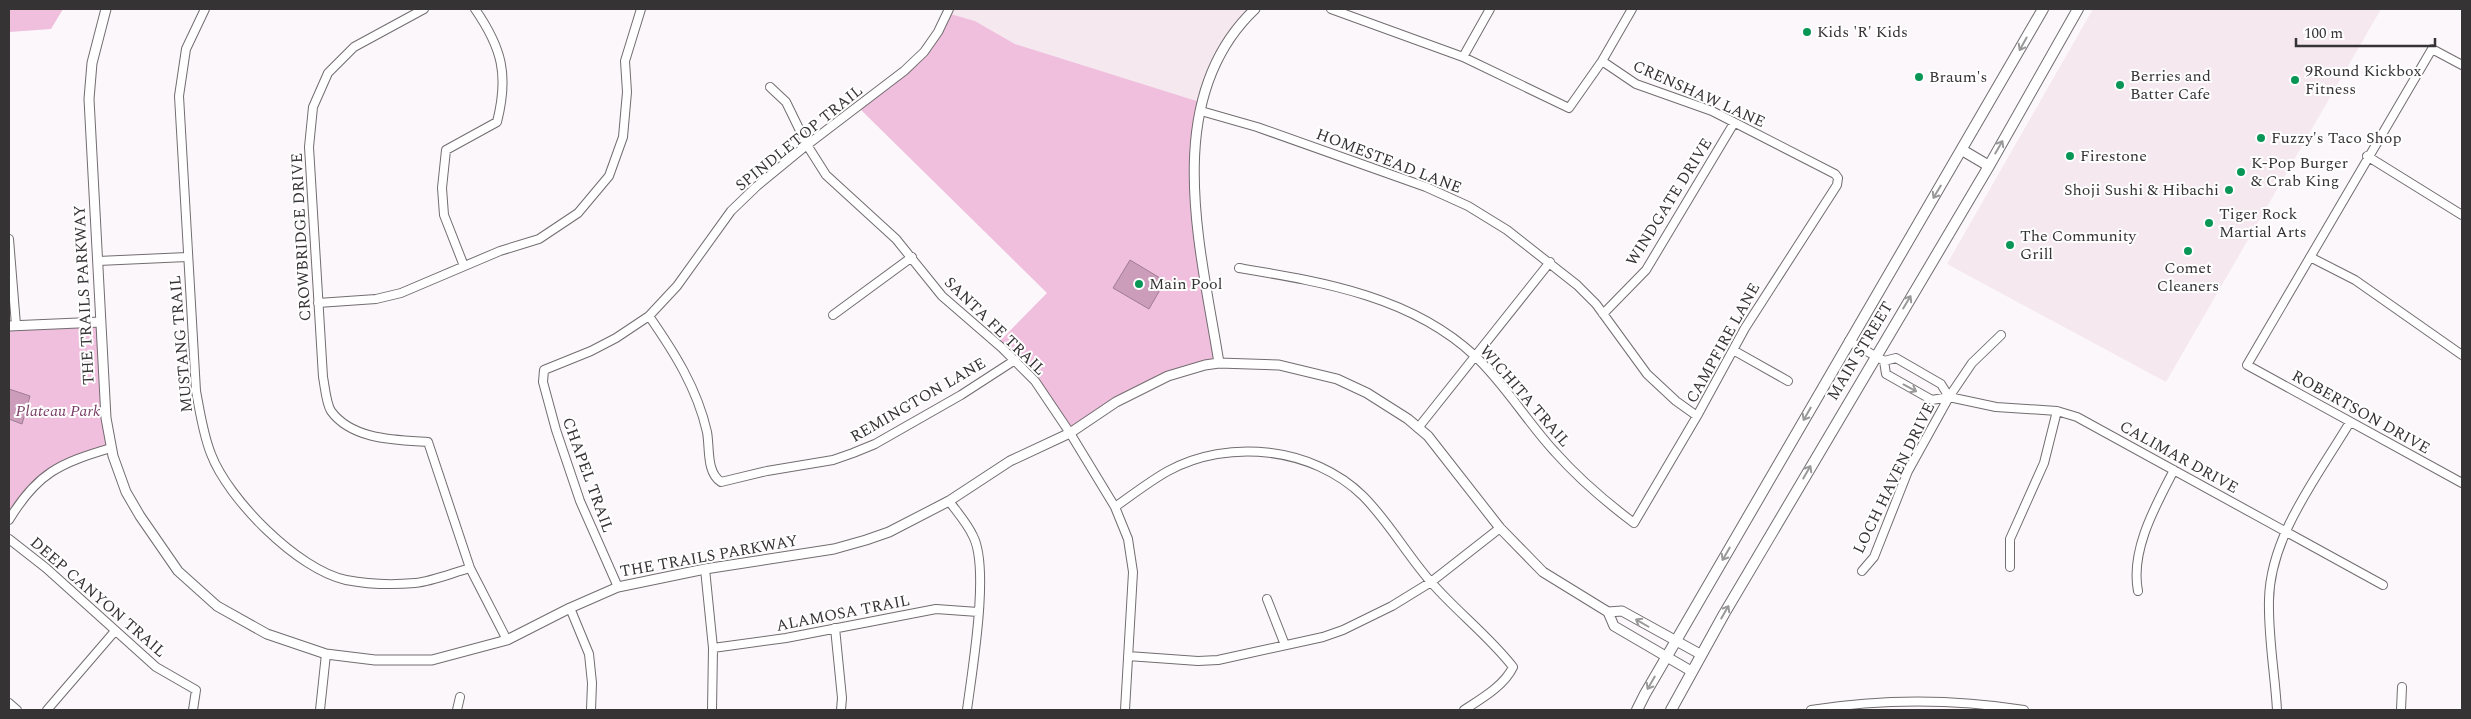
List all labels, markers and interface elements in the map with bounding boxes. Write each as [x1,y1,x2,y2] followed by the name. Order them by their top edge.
[2296,15,2435,47] scale bar
[1817,20,1908,44] place label: Kids 'R' Kids
[2304,22,2343,45] text: 100 m
[1801,26,1813,38] marker: Kids 'R' Kids
[2018,36,2027,51] one-way arrow
[1629,54,1769,134] street label: CRENSHAW LANE
[2305,59,2422,101] place label: 9Round Kickbox Fitness
[2130,64,2211,106] place label: Berries and Batter Cafe
[1929,65,1988,89] place label: Braum's
[1913,71,1925,83] marker: Braum's
[2289,74,2301,86] marker: 9Round Kickbox Fitness
[730,79,868,197] street label: SPINDLETOP TRAIL
[2114,79,2126,91] marker: Berries and Batter Cafe
[1313,122,1465,200] street label: HOMESTEAD LANE
[2271,126,2401,150] place label: Fuzzy's Taco Shop
[2255,132,2267,144] marker: Fuzzy's Taco Shop
[1620,133,1718,271] street label: WINDGATE DRIVE
[1995,140,2005,155] one-way arrow
[2080,144,2147,168] place label: Firestone
[2064,150,2076,162] marker: Firestone
[2251,151,2348,193] place label: K-Pop Burger & Crab King
[285,152,317,322] street label: CROWBRIDGE DRIVE
[2235,166,2247,178] marker: K-Pop Burger & Crab King
[2064,178,2219,202] place label: Shoji Sushi & Hibachi
[2223,184,2235,196] marker: Shoji Sushi & Hibachi
[1931,185,1941,199] one-way arrow
[2219,202,2307,244] place label: Tiger Rock Martial Arts
[67,204,101,386] street label: THE TRAILS PARKWAY
[2203,217,2215,229] marker: Tiger Rock Martial Arts
[2020,224,2137,266] place label: The Community Grill
[2004,239,2016,251] marker: The Community Grill
[2182,245,2194,257] marker: Comet Cleaners
[2157,256,2219,298] place label: Comet Cleaners
[939,271,1051,381] street label: SANTA FE TRAIL
[1149,272,1222,296] place label: Main Pool
[163,274,199,414] street label: MUSTANG TRAIL
[1133,278,1145,290] marker: Main Pool
[1680,278,1766,408] street label: CAMPFIRE LANE
[1902,295,1912,309] one-way arrow
[1821,297,1899,405] street label: MAIN STREET
[1474,340,1576,452] street label: WICHITA TRAIL
[846,351,990,449] street label: REMINGTON LANE
[2287,364,2435,460] street label: ROBERTSON DRIVE
[1902,384,1917,393] one-way arrow
[1847,398,1941,558] street label: LOCH HAVEN DRIVE
[16,399,101,423] park label: Plateau Park
[1802,406,1812,421] one-way arrow
[556,414,620,536] street label: CHAPEL TRAIL
[2115,414,2243,500] street label: CALIMAR DRIVE
[1802,465,1812,479] one-way arrow
[618,529,800,583] street label: THE TRAILS PARKWAY
[25,531,171,663] street label: DEEP CANYON TRAIL
[1720,547,1730,561] one-way arrow
[774,588,912,638] street label: ALAMOSA TRAIL
[1720,605,1730,620] one-way arrow
[1636,617,1650,627] one-way arrow
[1645,675,1655,690] one-way arrow

